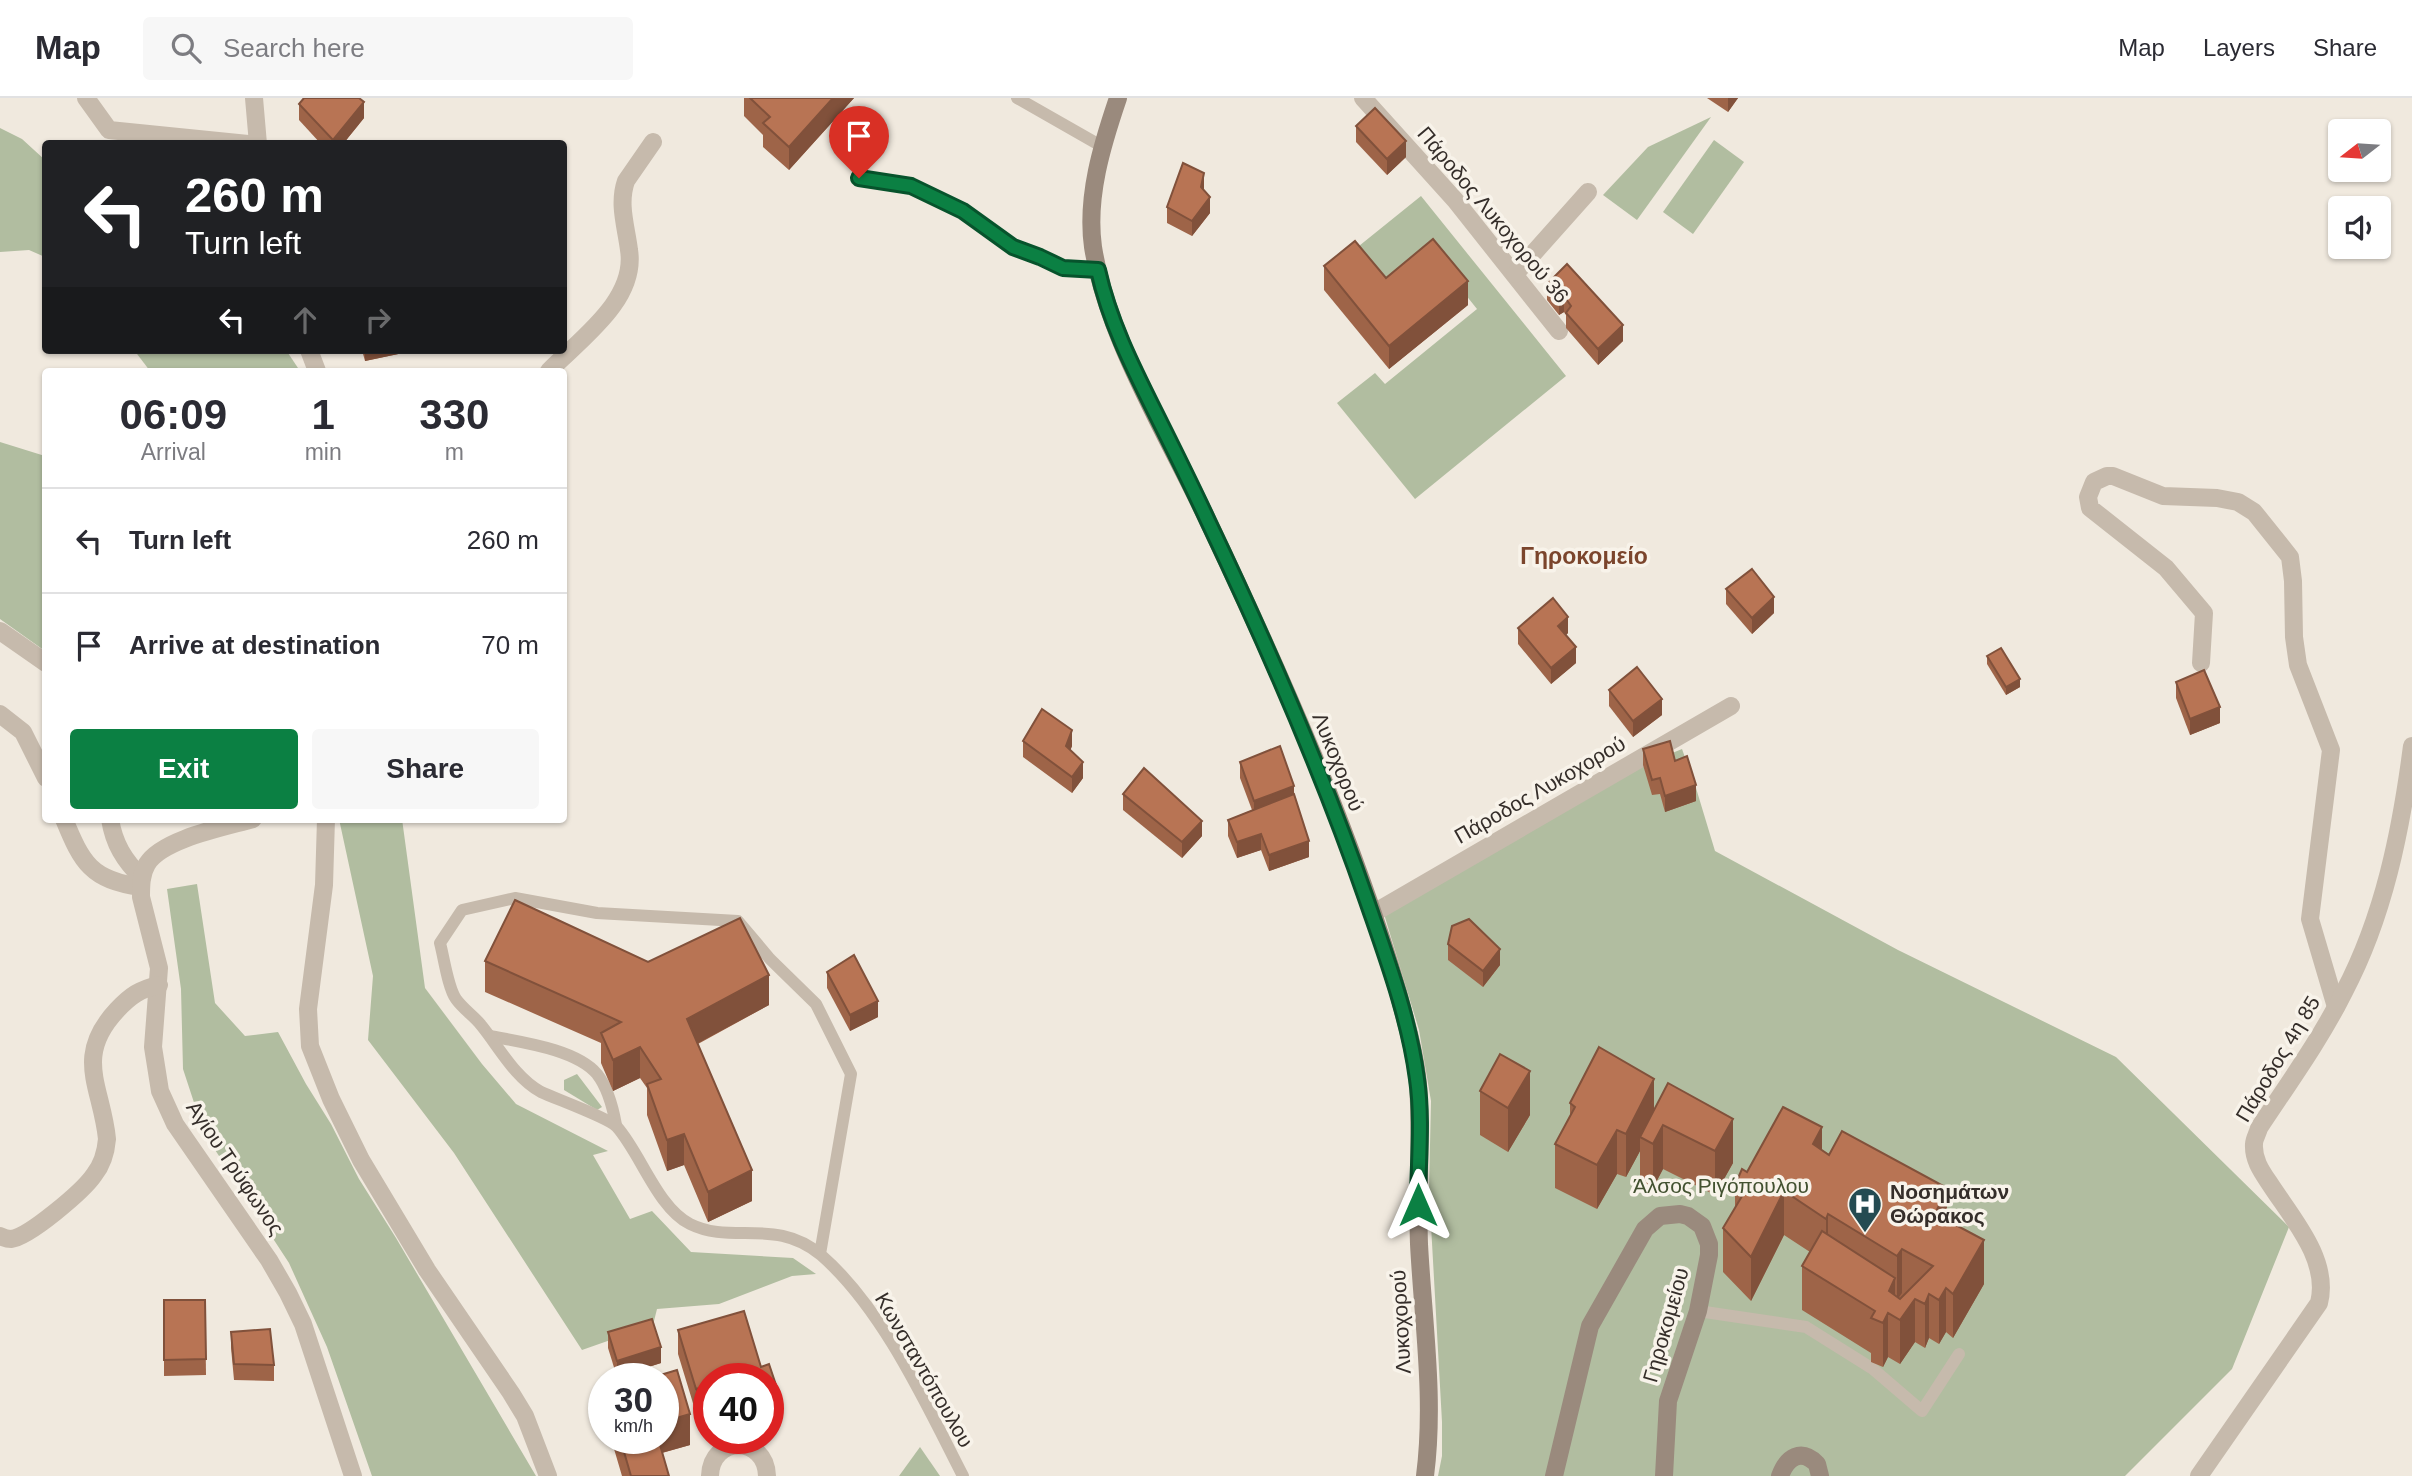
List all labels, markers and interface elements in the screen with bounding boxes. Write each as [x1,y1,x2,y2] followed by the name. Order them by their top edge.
[143,17,633,80] search box
[35,29,101,66] text: Map
[167,29,205,67] icon: search
[223,33,365,63] text: Search here
[2118,34,2165,61] text: Map
[2203,34,2275,61] text: Layers
[2313,34,2377,61] text: Share
[829,106,889,178] pin
[840,117,878,155] icon: arrive
[2328,119,2390,182] north arrow
[2328,119,2391,259] map controls
[1413,122,1574,307] street label: Πάροδος Λυκοχορού 36
[70,168,161,259] icon: left
[185,168,324,222] text: 260 m
[2328,196,2391,259] button: sound
[185,225,301,261] text: Turn left
[213,301,251,339] icon: left
[286,301,324,339] icon: ahead
[359,301,397,339] icon: right
[120,391,227,438] text: 06:09
[311,391,335,438] text: 1
[419,391,489,438] text: 330
[141,439,206,465] text: Arrival
[305,439,342,465] text: min
[445,439,464,465] text: m
[70,522,108,560] icon: left
[129,525,231,555] text: Turn left
[467,525,539,555] text: 260 m
[1520,543,1648,569] district label: Γηροκομείο
[70,627,108,665] icon: arrive
[129,630,380,660] text: Arrive at destination
[481,630,539,660] text: 70 m
[1308,709,1369,814] street label: Λυκοχορού
[70,729,298,809] button: Exit
[312,729,539,809] button: Share
[1450,731,1629,848] street label: Πάροδος Λυκοχορού
[2231,992,2324,1126] street label: Πάροδος 4η 85
[182,1097,289,1239] street label: Αγίου Τρύφωνος
[1381,1168,1455,1242] position arrow
[1633,1174,1809,1197] park label: Άλσος Ριγόπουλου
[1890,1180,2009,1228] place label: Νοσημάτων Θώρακος
[1846,1185,1884,1234] hospital icon: Νοσημάτων Θώρακος
[1638,1265,1693,1385] street label: Γηροκομείου
[1386,1269,1415,1375] street label: Λυκοχορού
[871,1288,978,1451] street label: Κωνσταντόπουλου
[693,1363,784,1454] speed limit sign: 40
[614,1380,653,1419] text: 30
[614,1416,653,1436] text: km/h

